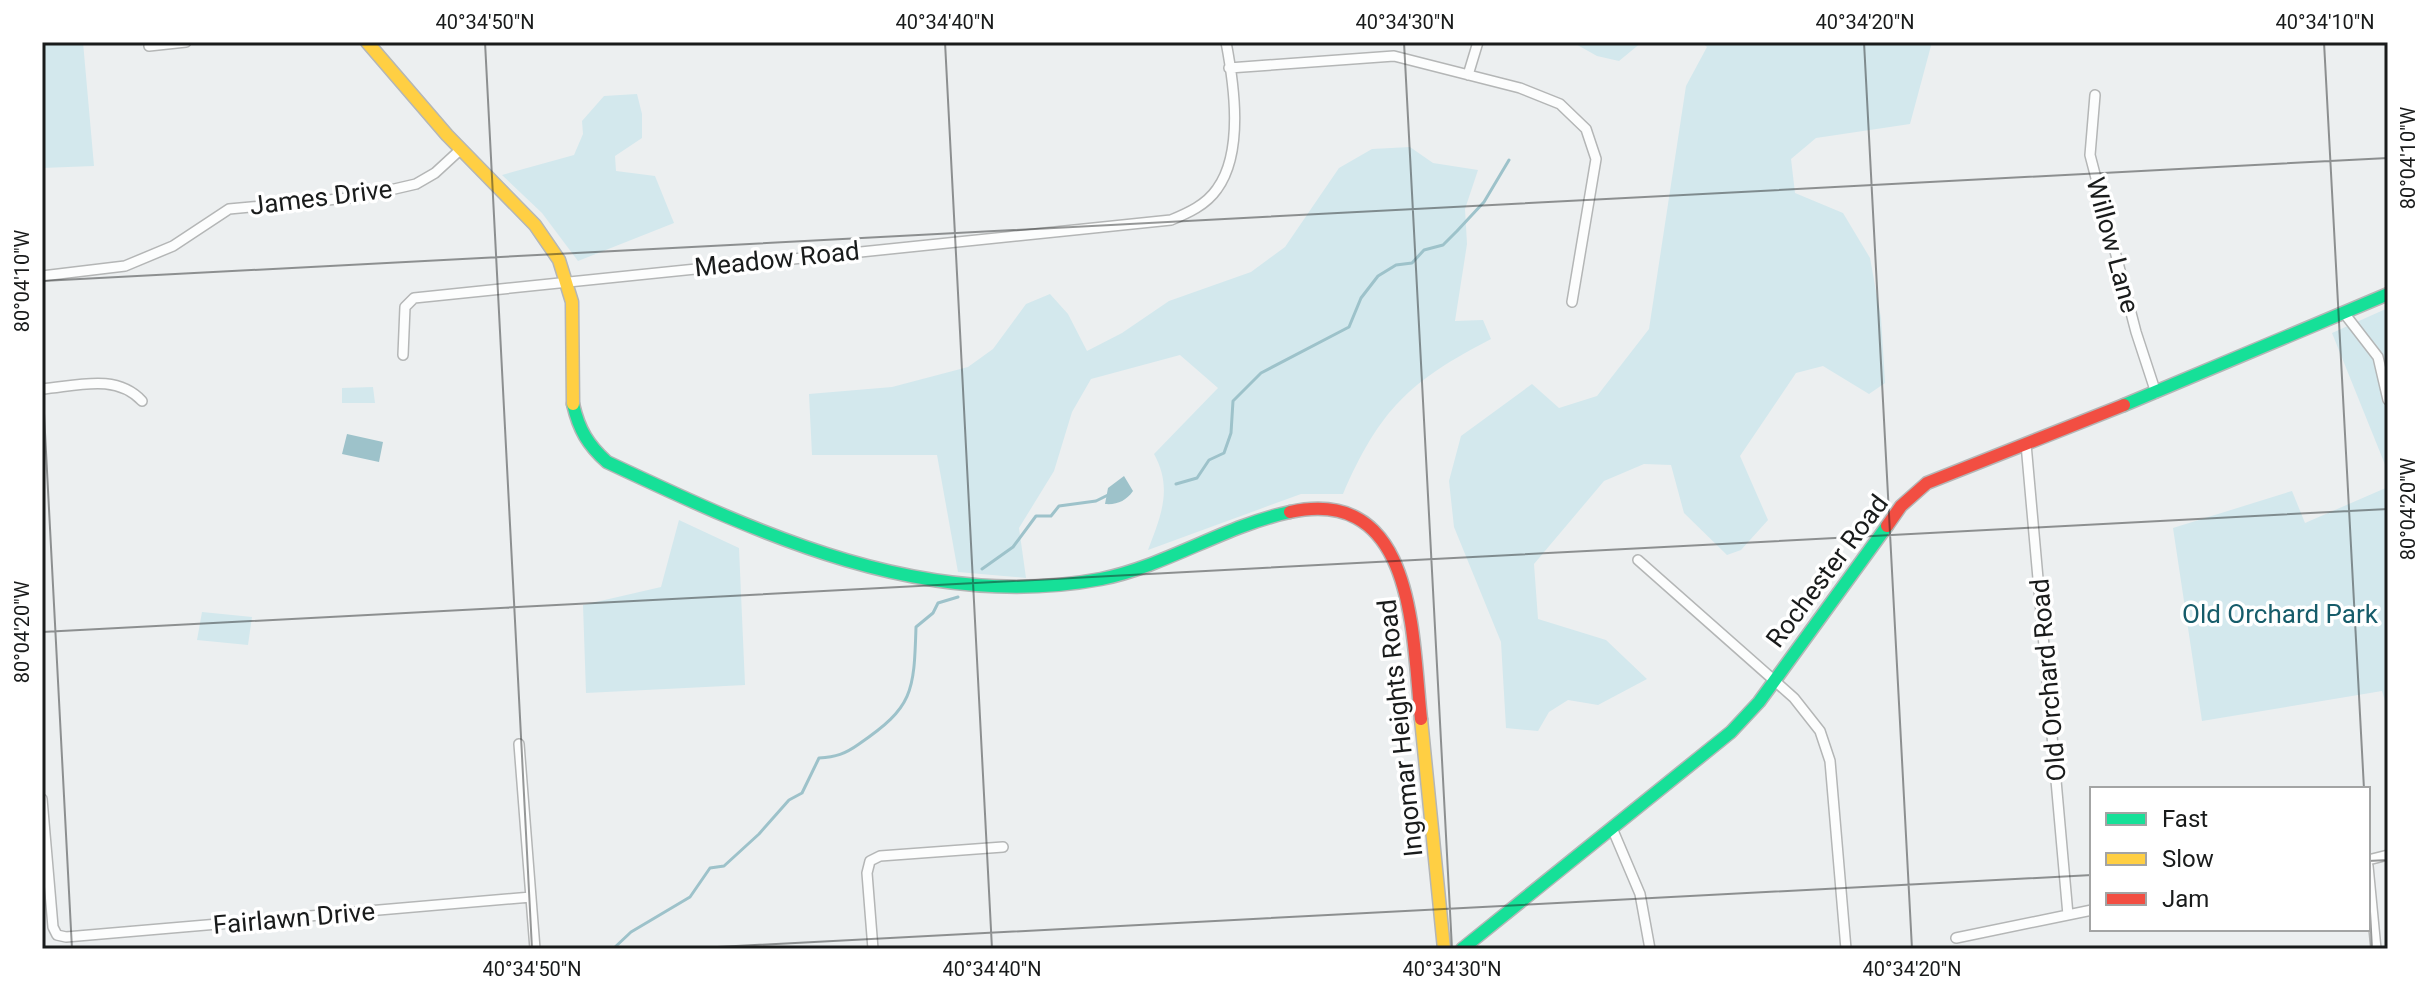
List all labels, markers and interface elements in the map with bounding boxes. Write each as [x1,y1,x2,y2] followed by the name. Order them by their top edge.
[435,10,535,34] text: 40°34'50"N
[895,10,995,34] text: 40°34'40"N
[1355,10,1455,34] text: 40°34'30"N
[1815,10,1915,34] text: 40°34'20"N
[2275,10,2375,34] text: 40°34'10"N
[2396,106,2420,209] text: 80°04'10"W
[248,173,394,221] street label: James Drive
[2081,174,2145,316] street label: Willow Lane
[10,229,34,332] text: 80°04'10"W
[693,235,861,283] street label: Meadow Road
[2396,457,2420,560] text: 80°04'20"W
[1760,489,1894,653] street label: Rochester Road
[2024,577,2072,783] street label: Old Orchard Road
[10,580,34,683] text: 80°04'20"W
[1372,598,1428,858] street label: Ingomar Heights Road
[2182,599,2379,629] park label: Old Orchard Park
[2090,787,2370,931] legend
[2162,805,2208,833] text: Fast
[2162,845,2214,873] text: Slow
[2162,885,2209,913] text: Jam
[212,896,376,940] street label: Fairlawn Drive
[482,957,582,981] text: 40°34'50"N
[942,957,1042,981] text: 40°34'40"N
[1402,957,1502,981] text: 40°34'30"N
[1862,957,1962,981] text: 40°34'20"N

